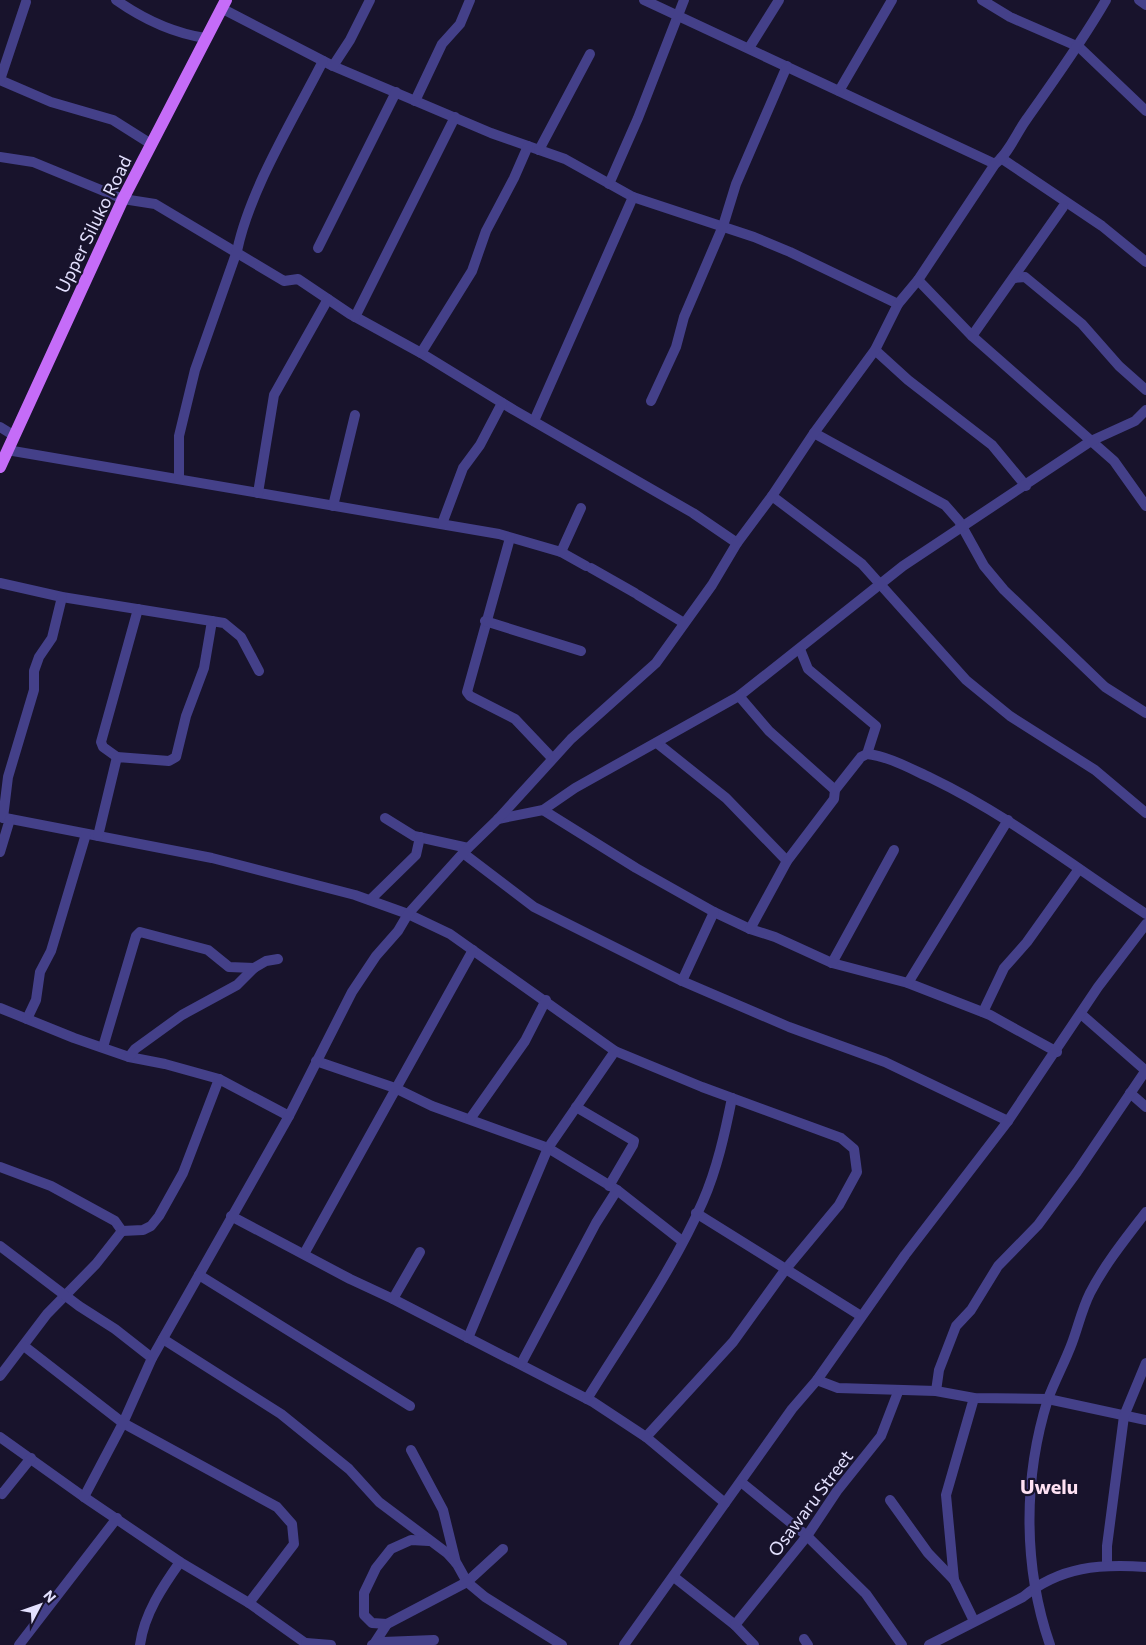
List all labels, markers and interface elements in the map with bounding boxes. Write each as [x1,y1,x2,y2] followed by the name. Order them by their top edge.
[50,152,136,296] street label: Upper Siluko Road
[763,1446,857,1560] street label: Osawaru Street
[1020,1474,1078,1498] district label: Uwelu
[15,1580,65,1630] north arrow
[40,1587,60,1606] text: N

